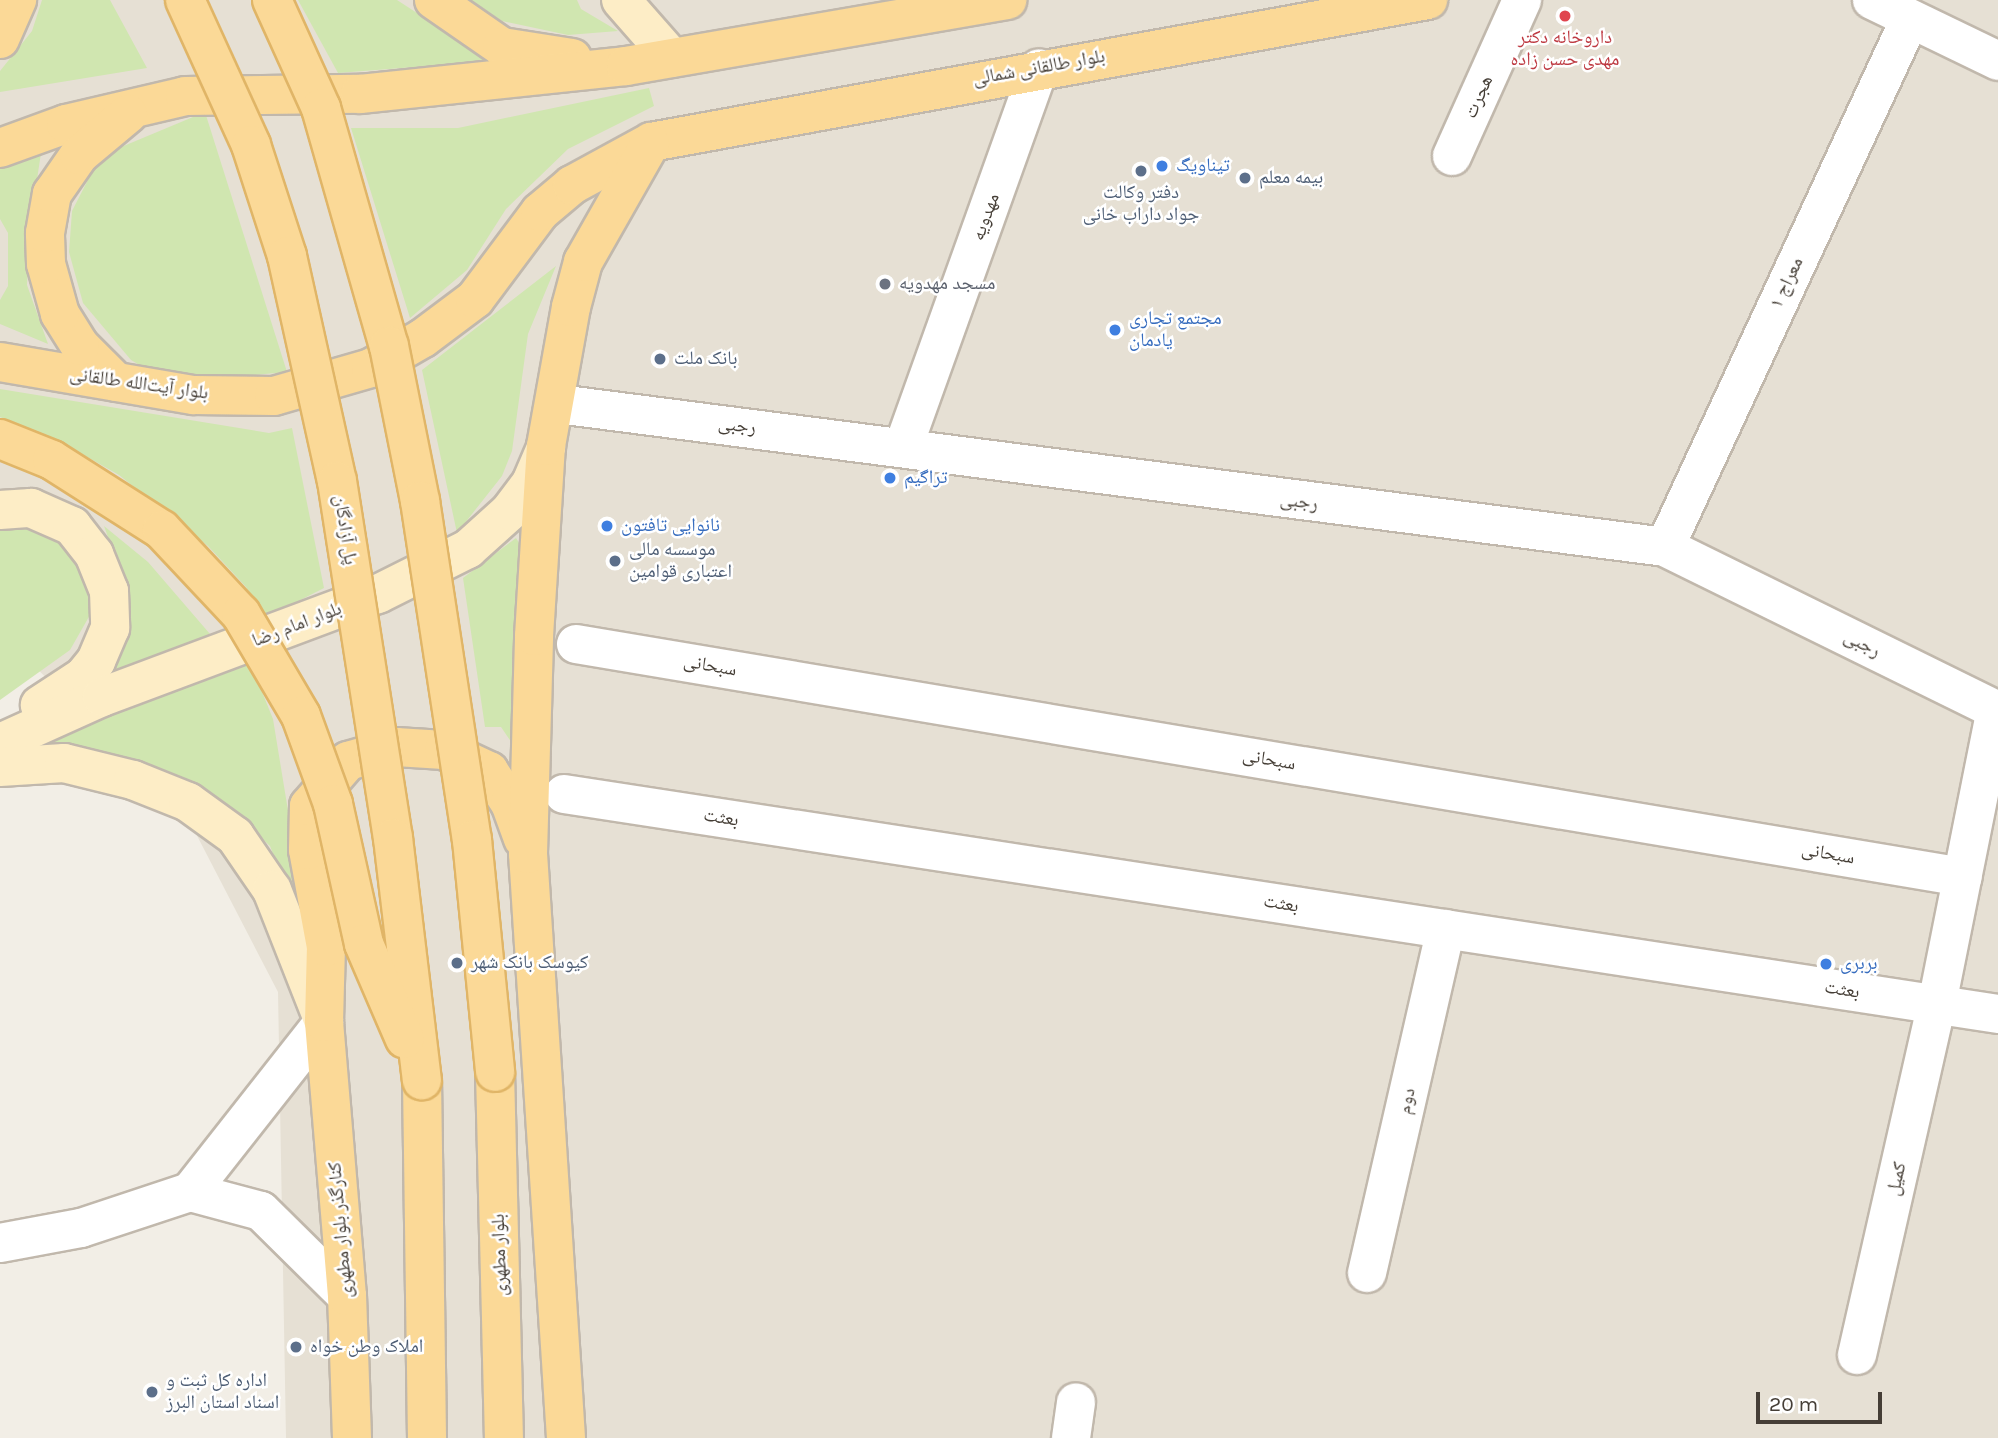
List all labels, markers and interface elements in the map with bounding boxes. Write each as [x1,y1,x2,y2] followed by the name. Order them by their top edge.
[1557,8,1573,24] marker: داروخانه دکتر مهدی حسن زاده
[1511,27,1619,71] place label: داروخانه دکتر مهدی حسن زاده
[971,45,1107,91] street label: بلوار طالقانی شمالی
[1460,72,1498,122] street label: هجرت
[1176,155,1230,177] place label: تیناویگ
[1154,158,1170,174] marker: تیناویگ
[1133,163,1149,179] marker: دفتر وکالت جواد داراب خانی
[1259,167,1323,189] place label: بیمه معلم
[1237,170,1253,186] marker: بیمه معلم
[1083,182,1199,226] place label: دفتر وکالت جواد داراب خانی
[967,190,1005,244] street label: مهدویه
[1765,254,1809,312] street label: معراج ۱
[899,273,995,295] place label: مسجد مهدویه
[877,276,893,292] marker: مسجد مهدویه
[1129,308,1222,352] place label: مجتمع تجاری یادمان
[1107,322,1123,338] marker: مجتمع تجاری یادمان
[674,348,737,370] place label: بانک ملت
[652,351,668,367] marker: بانک ملت
[68,363,210,405] street label: بلوار آیت‌الله طالقانی
[717,412,757,440] street label: رجبی
[904,467,947,489] place label: تراگیم
[882,470,898,486] marker: تراگیم
[1279,488,1319,516] street label: رجبی
[328,493,362,567] street label: پل آزادگان
[621,515,720,537] place label: نانوایی تافتون
[599,518,615,534] marker: نانوایی تافتون
[629,539,732,583] place label: موسسه مالی اعتباری قوامین
[607,553,623,569] marker: موسسه مالی اعتباری قوامین
[249,598,345,652] street label: بلوار امام رضا
[1840,625,1884,663] street label: رجبی
[682,650,738,682] street label: سبحانی
[1241,744,1297,776] street label: سبحانی
[702,804,740,832] street label: بعثت
[1800,838,1856,870] street label: سبحانی
[1262,890,1300,918] street label: بعثت
[471,952,588,974] place label: کیوسک بانک شهر
[1840,953,1878,975] place label: بربری
[449,955,465,971] marker: کیوسک بانک شهر
[1818,956,1834,972] marker: بربری
[1823,976,1861,1004] street label: بعثت
[1393,1086,1421,1116] street label: دوم
[1882,1160,1912,1198] street label: کمیل
[324,1161,358,1299] street label: کنارگذر بلوار مطهری
[487,1213,513,1297] street label: بلوار مطهری
[310,1336,423,1358] place label: املاک وطن خواه
[288,1339,304,1355] marker: املاک وطن خواه
[166,1370,279,1414] place label: اداره کل ثبت و اسناد استان البرز
[1760,1378,1886,1422] scale bar
[144,1384,160,1400] marker: اداره کل ثبت و اسناد استان البرز
[1769,1392,1818,1416] text: 20 m

